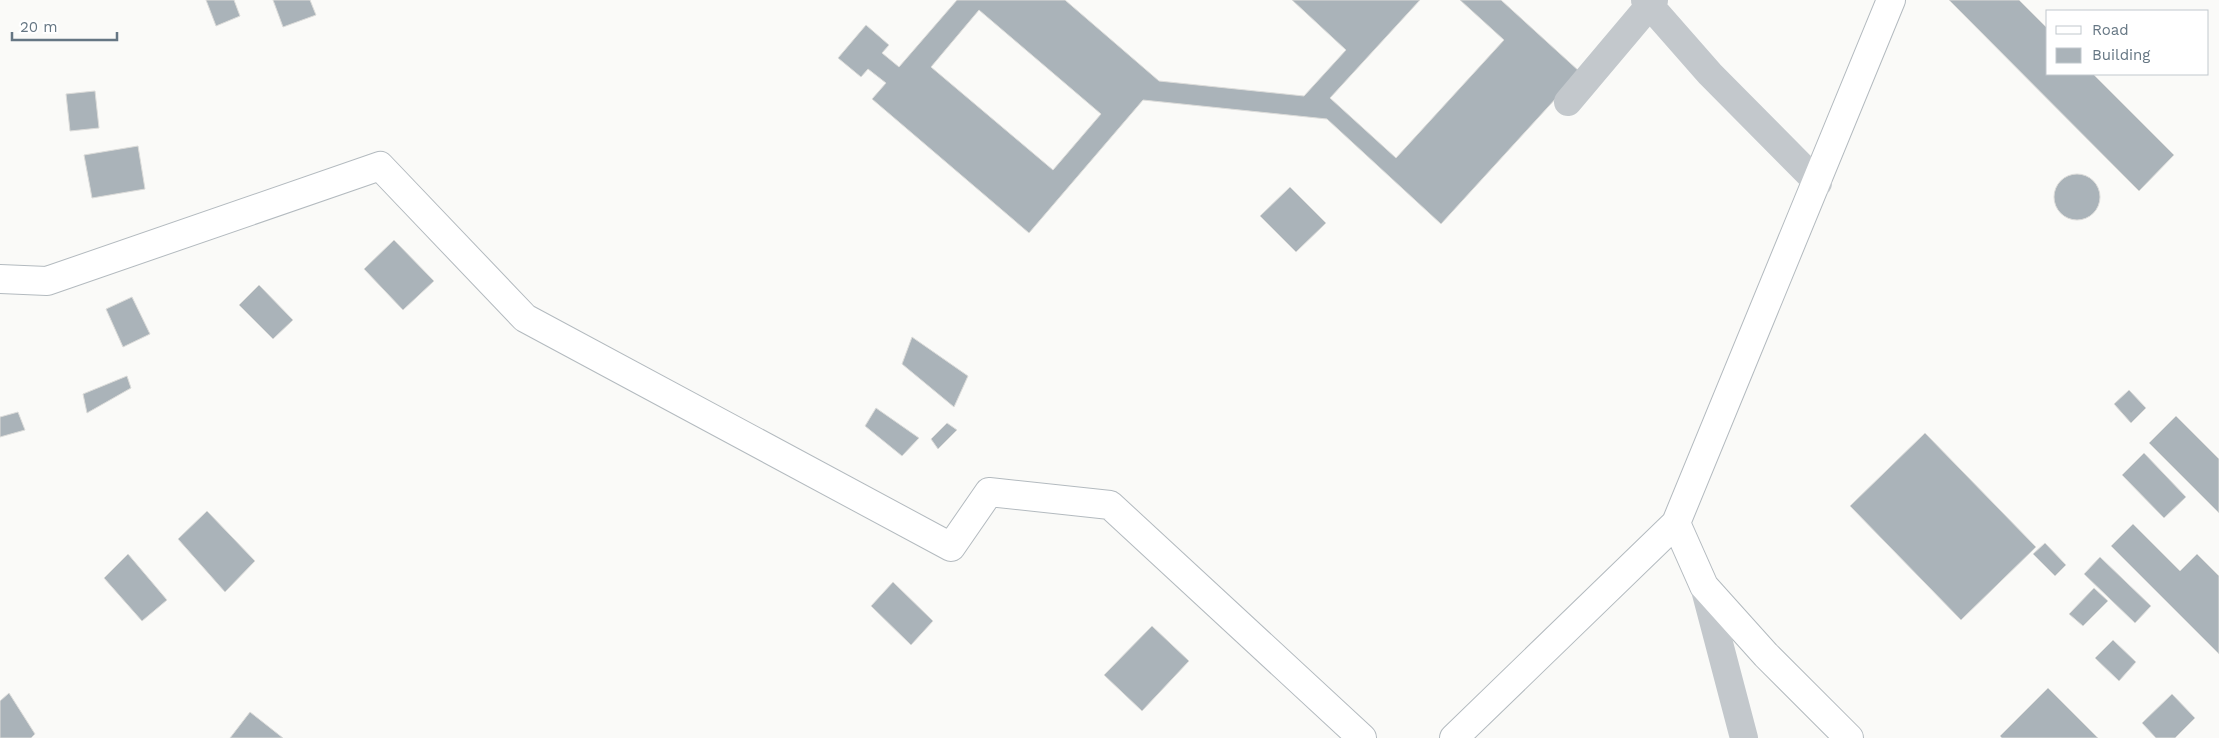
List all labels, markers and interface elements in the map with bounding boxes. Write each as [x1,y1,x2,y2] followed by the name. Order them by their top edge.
[12,10,118,42] scale bar
[2046,10,2209,75] legend
[20,18,58,36] text: 20 m
[2092,21,2129,39] text: Road
[2092,46,2150,64] text: Building

